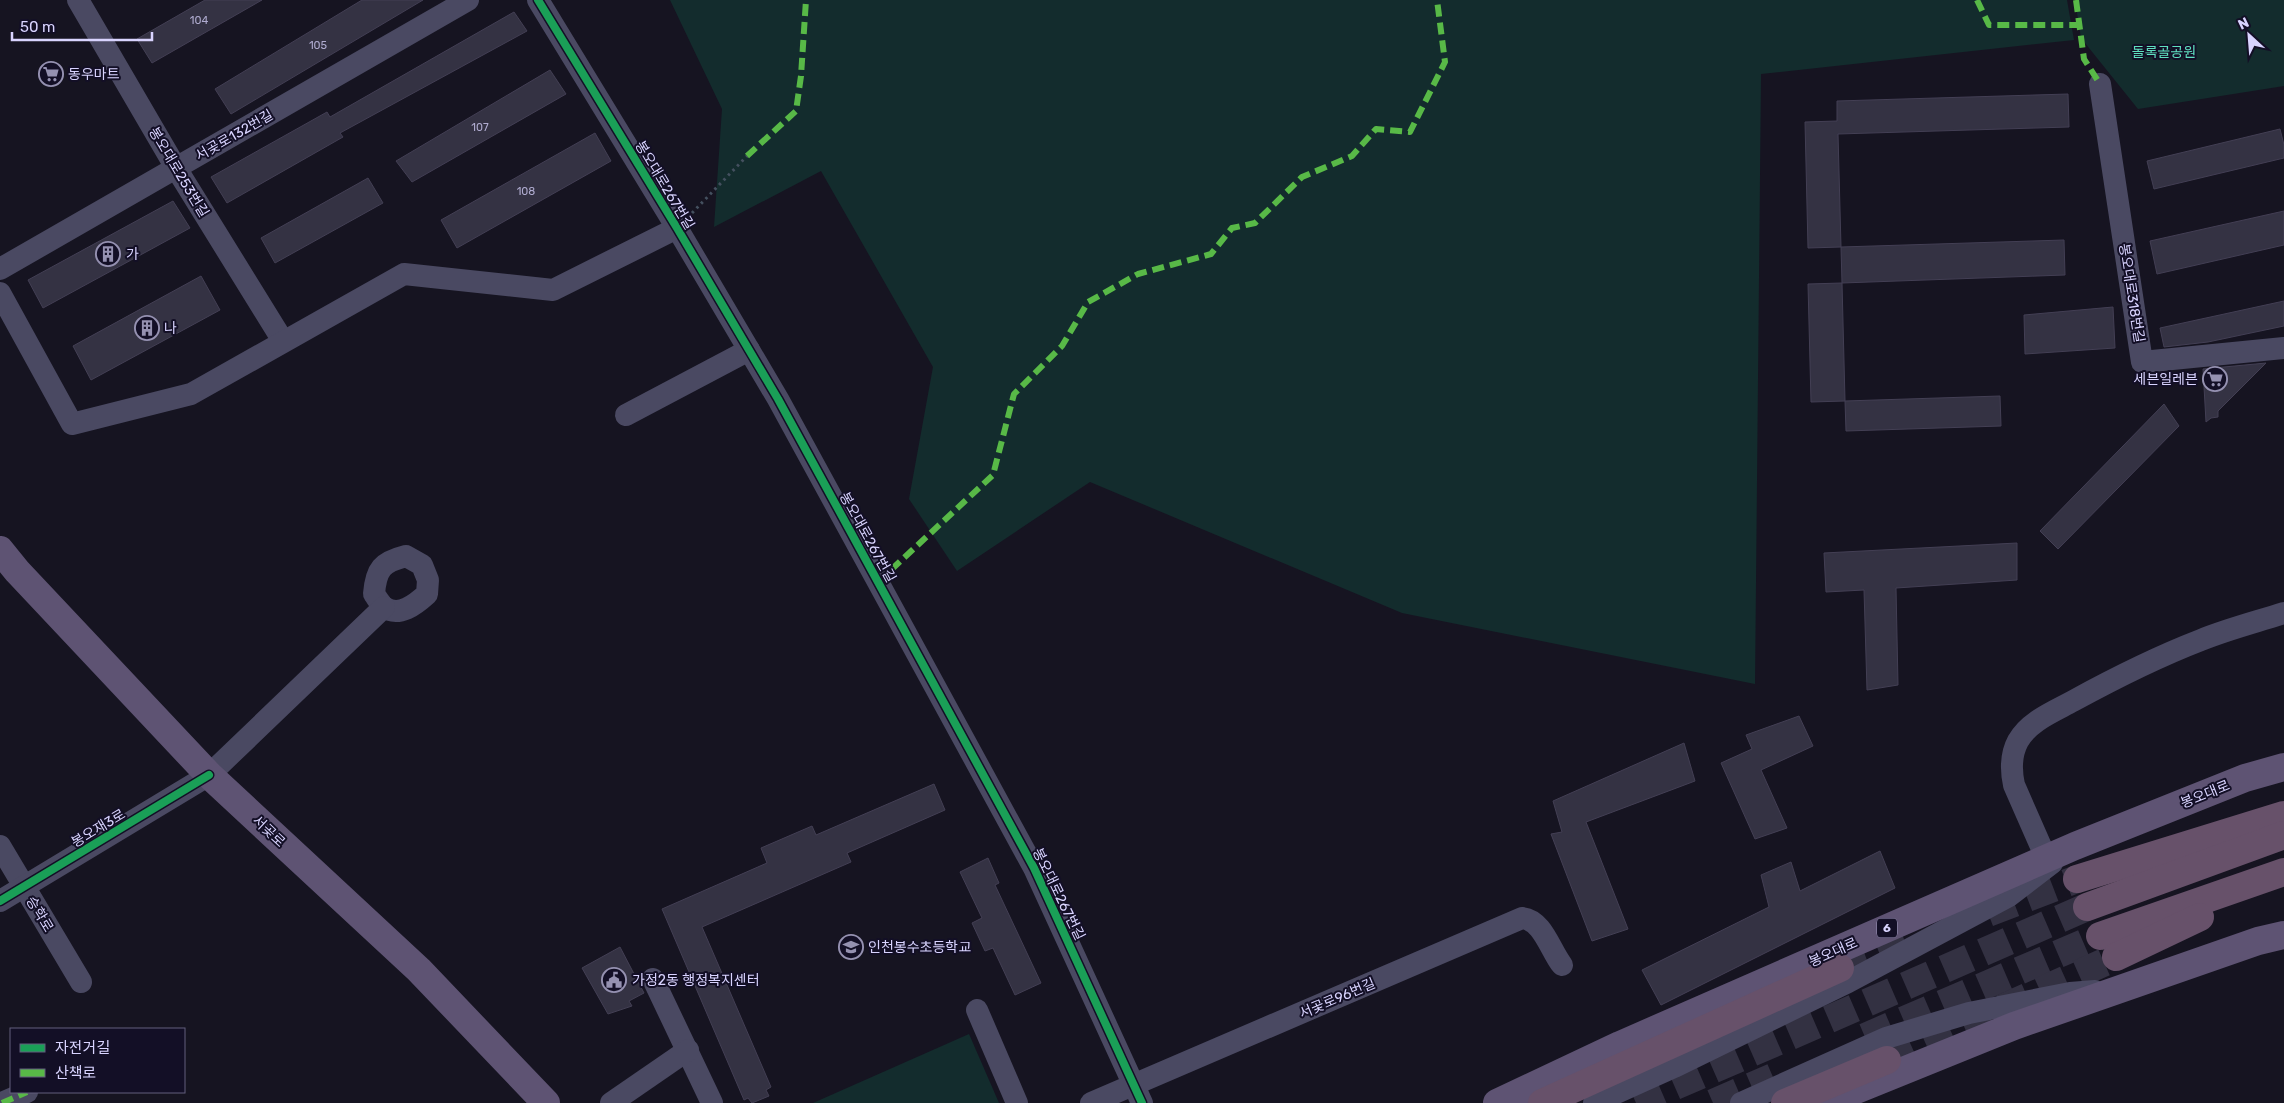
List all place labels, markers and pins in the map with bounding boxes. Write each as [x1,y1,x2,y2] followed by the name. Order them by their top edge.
[38,61,64,87] supermarket icon: 동우마트
[68,66,120,83] place label: 동우마트
[95,241,121,267] building icon: 가
[126,246,139,263] place label: 가
[134,315,160,341] building icon: 나
[164,320,177,337] place label: 나
[2202,366,2228,392] supermarket icon: 세븐일레븐
[2134,371,2198,388] place label: 세븐일레븐
[838,934,864,960] school or university icon: 인천봉수초등학교
[868,939,971,956] place label: 인천봉수초등학교
[601,967,627,993] public building icon: 가정2동 행정복지센터
[632,972,760,989] place label: 가정2동 행정복지센터

